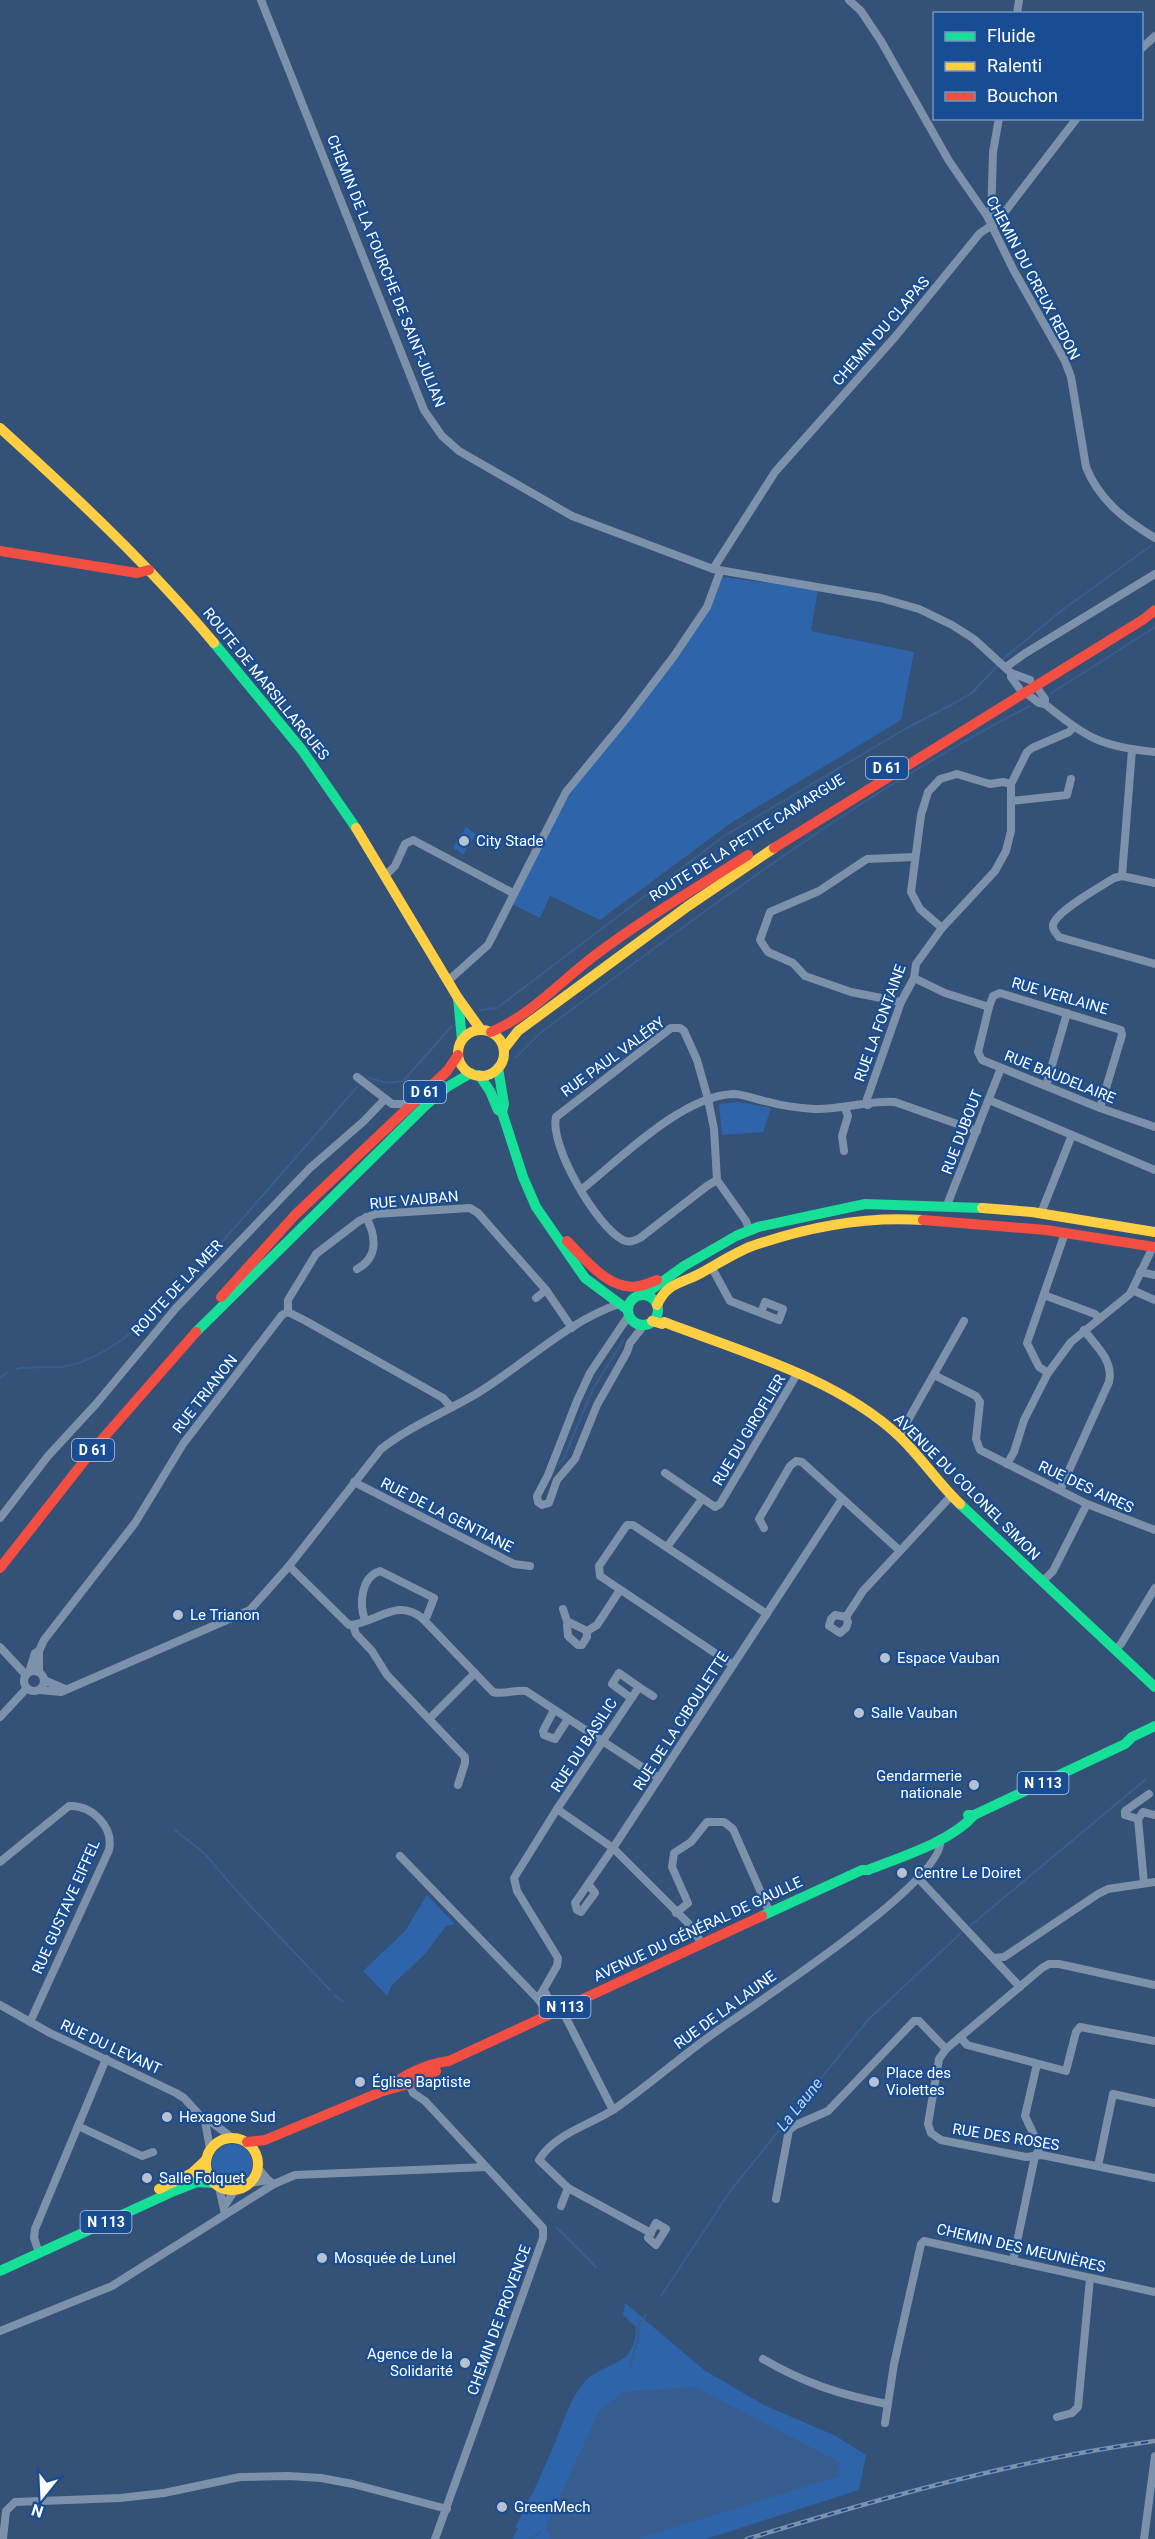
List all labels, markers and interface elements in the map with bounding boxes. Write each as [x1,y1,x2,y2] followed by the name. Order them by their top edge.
[933,12,1143,120] legend
[987,25,1035,46] text: Fluide
[987,55,1042,76] text: Ralenti
[987,85,1058,106] text: Bouchon
[323,132,449,410] street label: CHEMIN DE LA FOURCHE DE SAINT-JULIAN
[982,193,1084,363] street label: CHEMIN DU CREUX REDON
[829,273,933,389] street label: CHEMIN DU CLAPAS
[199,604,333,764] street label: ROUTE DE MARSILLARGUES
[866,757,908,779] road number: D 61
[646,770,848,906] street label: ROUTE DE LA PETITE CAMARGUE
[476,832,544,850] place label: City Stade
[457,834,471,848] marker: City Stade
[850,961,910,1084] street label: RUE LA FONTAINE
[1010,974,1111,1019] street label: RUE VERLAINE
[557,1013,669,1101] street label: RUE PAUL VALÉRY
[1002,1047,1119,1108] street label: RUE BAUDELAIRE
[404,1081,446,1103] road number: D 61
[938,1087,986,1177] street label: RUE DUBOUT
[369,1187,459,1213] street label: RUE VAUBAN
[128,1236,226,1340] street label: ROUTE DE LA MER
[169,1351,241,1437] street label: RUE TRIANON
[709,1371,789,1489] street label: RUE DU GIROFLIER
[890,1410,1044,1564] street label: AVENUE DU COLONEL SIMON
[72,1439,114,1461] road number: D 61
[1036,1457,1136,1517] street label: RUE DES AIRES
[378,1474,517,1556] street label: RUE DE LA GENTIANE
[190,1606,260,1624] place label: Le Trianon
[171,1608,185,1622] marker: Le Trianon
[629,1648,733,1794] street label: RUE DE LA CIBOULETTE
[897,1649,1000,1667] place label: Espace Vauban
[878,1651,892,1665] marker: Espace Vauban
[547,1694,621,1795] street label: RUE DU BASILIC
[871,1704,958,1722] place label: Salle Vauban
[852,1706,866,1720] marker: Salle Vauban
[876,1767,962,1802] place label: Gendarmerie nationale
[1018,1772,1068,1794] road number: N 113
[967,1778,981,1792] marker: Gendarmerie nationale
[28,1837,104,1977] street label: RUE GUSTAVE EIFFEL
[914,1864,1021,1882] place label: Centre Le Doiret
[895,1866,909,1880] marker: Centre Le Doiret
[591,1872,806,1985] street label: AVENUE DU GÉNÉRAL DE GAULLE
[670,1967,780,2053] street label: RUE DE LA LAUNE
[540,1996,590,2018] road number: N 113
[58,2016,164,2078] street label: RUE DU LEVANT
[886,2064,951,2099] place label: Place des Violettes
[372,2073,471,2091] place label: Église Baptiste
[772,2074,827,2135] water label: La Laune
[353,2075,367,2089] marker: Église Baptiste
[867,2075,881,2089] marker: Place des Violettes
[179,2108,276,2126] place label: Hexagone Sud
[160,2110,174,2124] marker: Hexagone Sud
[951,2120,1061,2154] street label: RUE DES ROSES
[159,2169,245,2187] place label: Salle Folquet
[140,2171,154,2185] marker: Salle Folquet
[80,2211,132,2233] road number: N 113
[935,2220,1107,2276] street label: CHEMIN DES MEUNIÈRES
[463,2242,535,2398] street label: CHEMIN DE PROVENCE
[334,2249,456,2267] place label: Mosquée de Lunel
[315,2251,329,2265] marker: Mosquée de Lunel
[367,2345,453,2380] place label: Agence de la Solidarité
[458,2356,472,2370] marker: Agence de la Solidarité
[12,2467,72,2527] north arrow
[514,2498,591,2516] place label: GreenMech
[29,2500,46,2522] text: N
[495,2500,509,2514] marker: GreenMech

